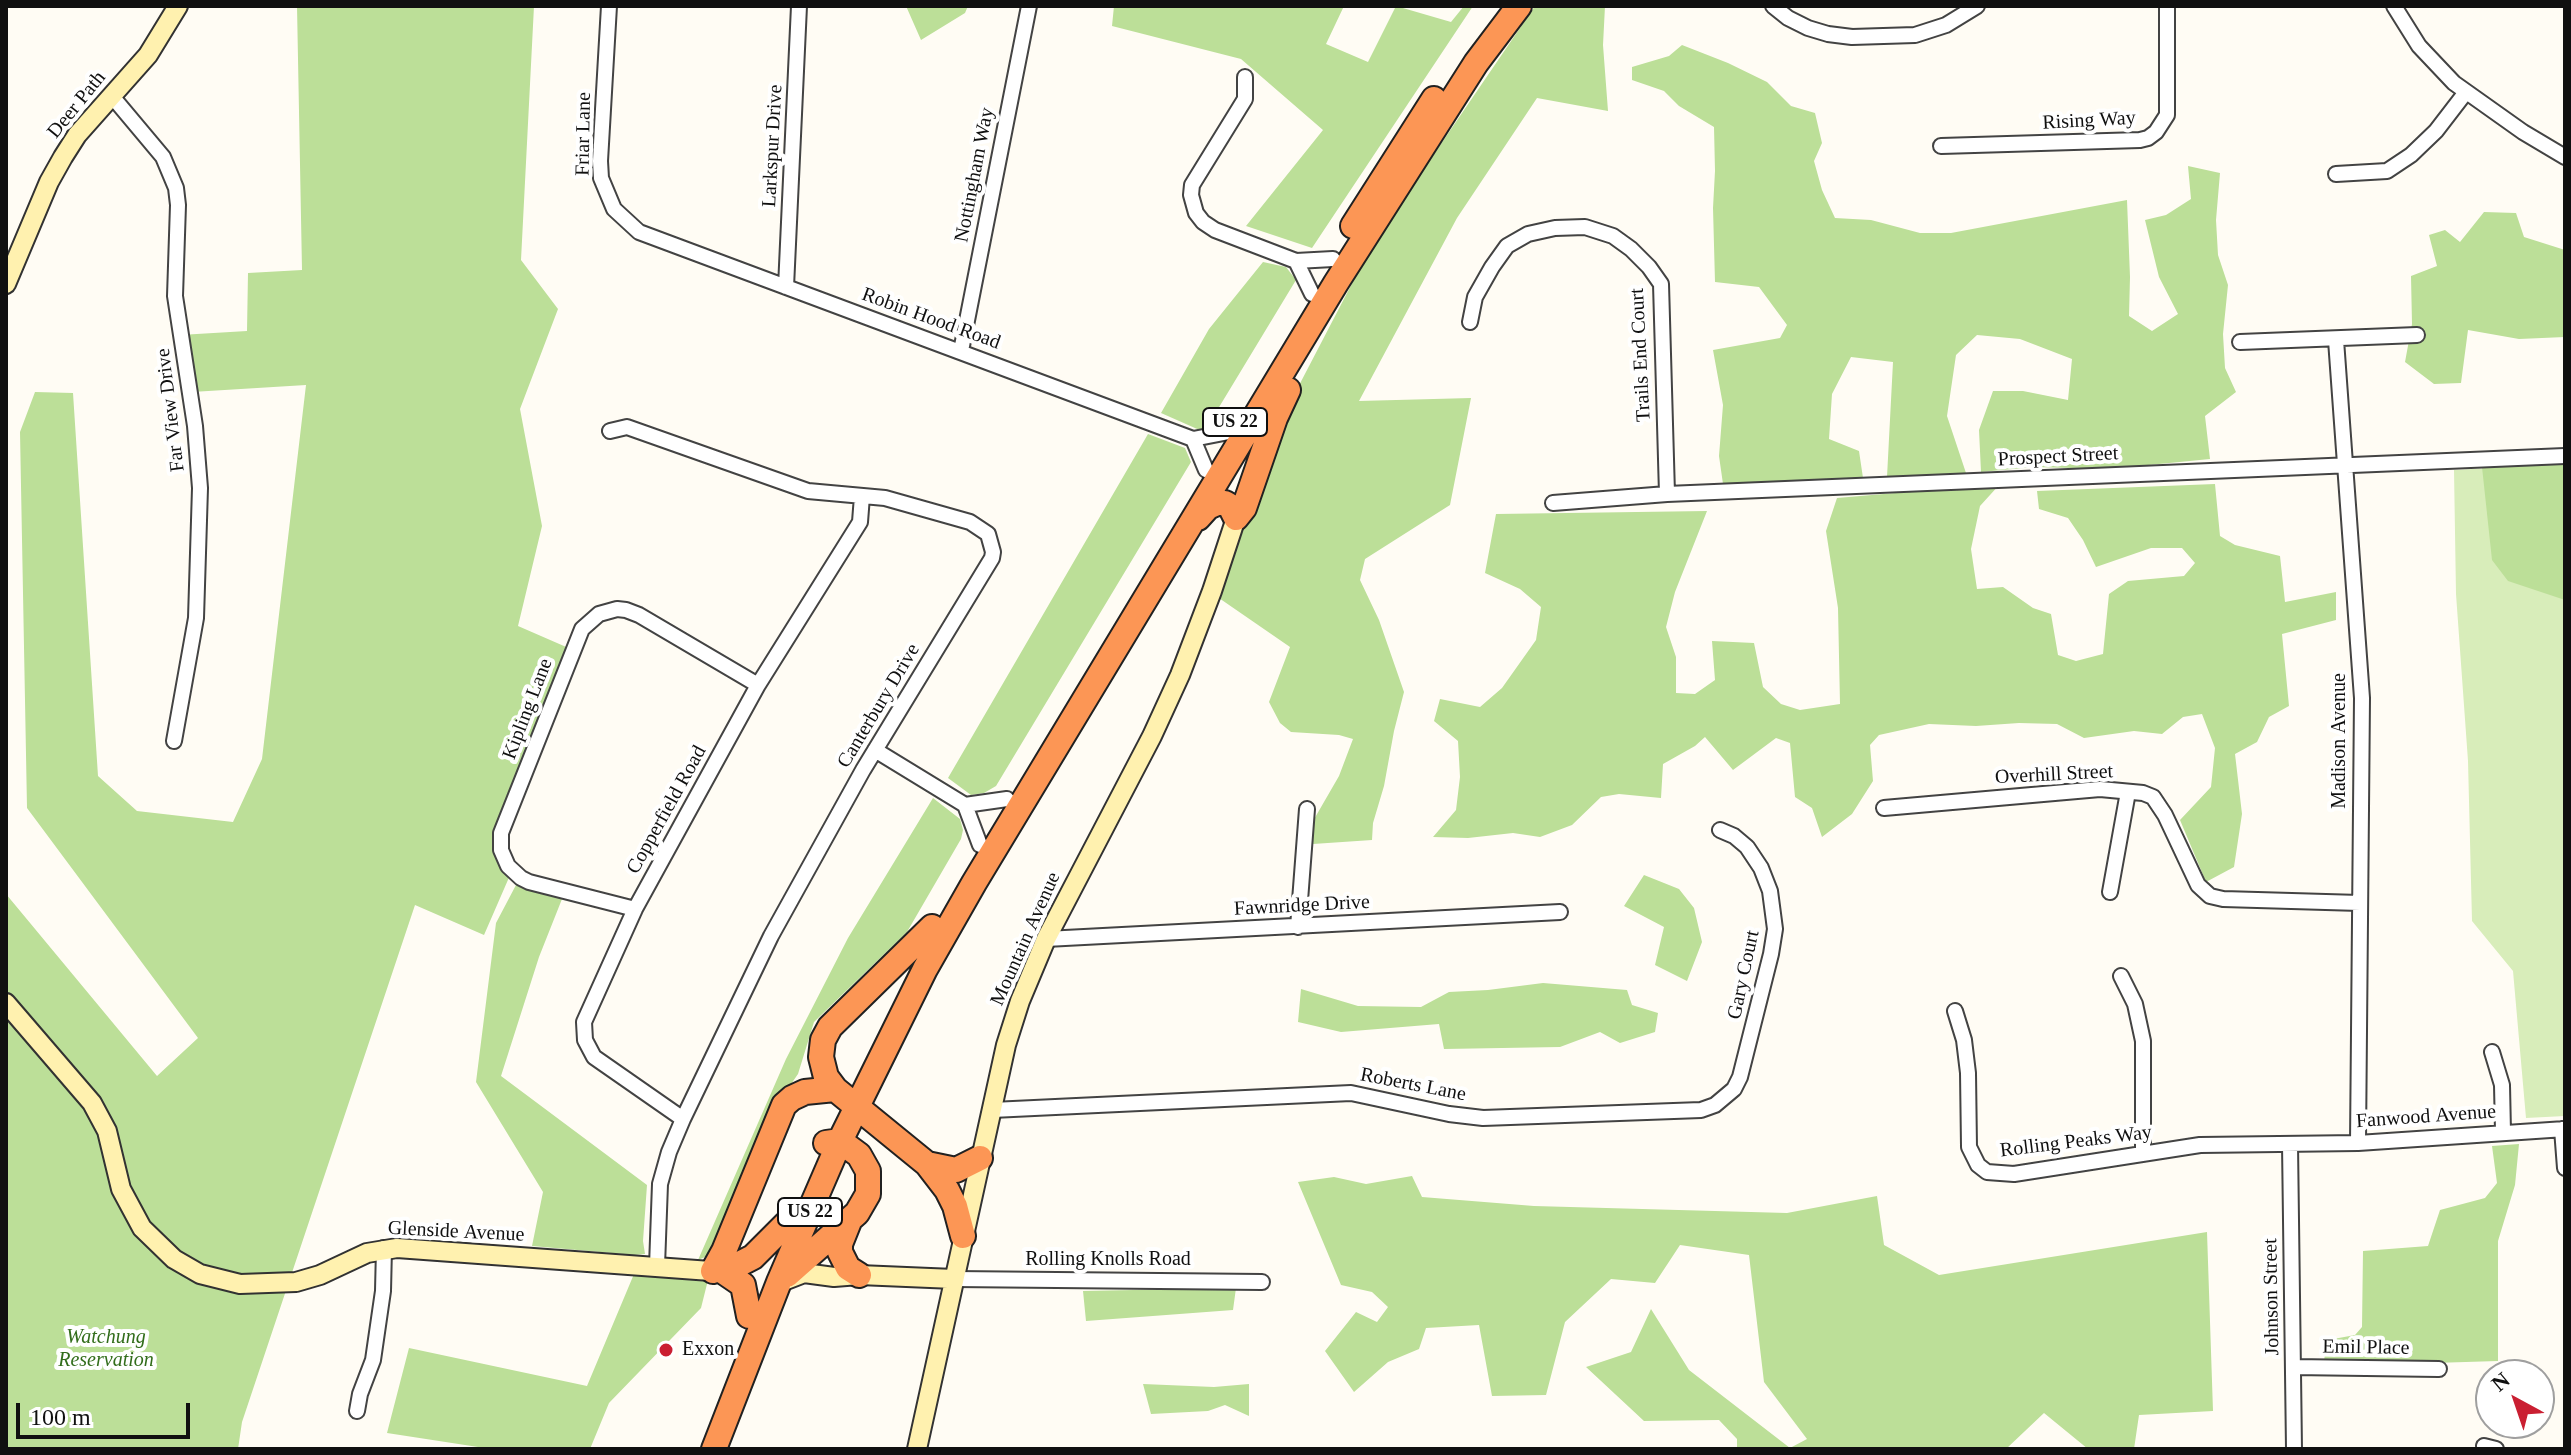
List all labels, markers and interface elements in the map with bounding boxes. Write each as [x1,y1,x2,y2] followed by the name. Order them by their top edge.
[43,67,111,143] street label: Deer Path
[758,84,788,208] street label: Larkspur Drive
[571,92,597,176] street label: Friar Lane
[950,106,1000,244] street label: Nottingham Way
[2042,107,2136,135] street label: Rising Way
[859,283,1003,355] street label: Robin Hood Road
[1626,288,1656,422] street label: Trails End Court
[152,347,190,473] street label: Far View Drive
[1203,408,1267,436] road number: US 22
[1997,442,2119,472] street label: Prospect Street
[833,640,925,772] street label: Canterbury Drive
[498,655,558,763] street label: Kipling Lane
[2328,673,2352,809] street label: Madison Avenue
[622,742,712,878] street label: Copperfield Road
[1994,760,2114,790] street label: Overhill Street
[986,869,1066,1009] street label: Mountain Avenue
[1233,890,1371,922] street label: Fawnridge Drive
[1723,928,1765,1022] street label: Gary Court
[1358,1063,1468,1107] street label: Roberts Lane
[2355,1100,2497,1134] street label: Fanwood Avenue
[1999,1121,2153,1163] street label: Rolling Peaks Way
[778,1198,842,1226] road number: US 22
[387,1216,525,1248] street label: Glenside Avenue
[2259,1238,2285,1356] street label: Johnson Street
[1025,1248,1191,1272] street label: Rolling Knolls Road
[58,1326,154,1373] park label: Watchung Reservation
[2322,1335,2410,1361] street label: Emil Place
[682,1338,734,1362] place label: Exxon
[657,1341,675,1359] marker: Exxon
[2475,1359,2555,1439] north arrow
[2486,1367,2515,1396] text: N
[20,1387,194,1437] scale bar
[30,1404,91,1430] text: 100 m

